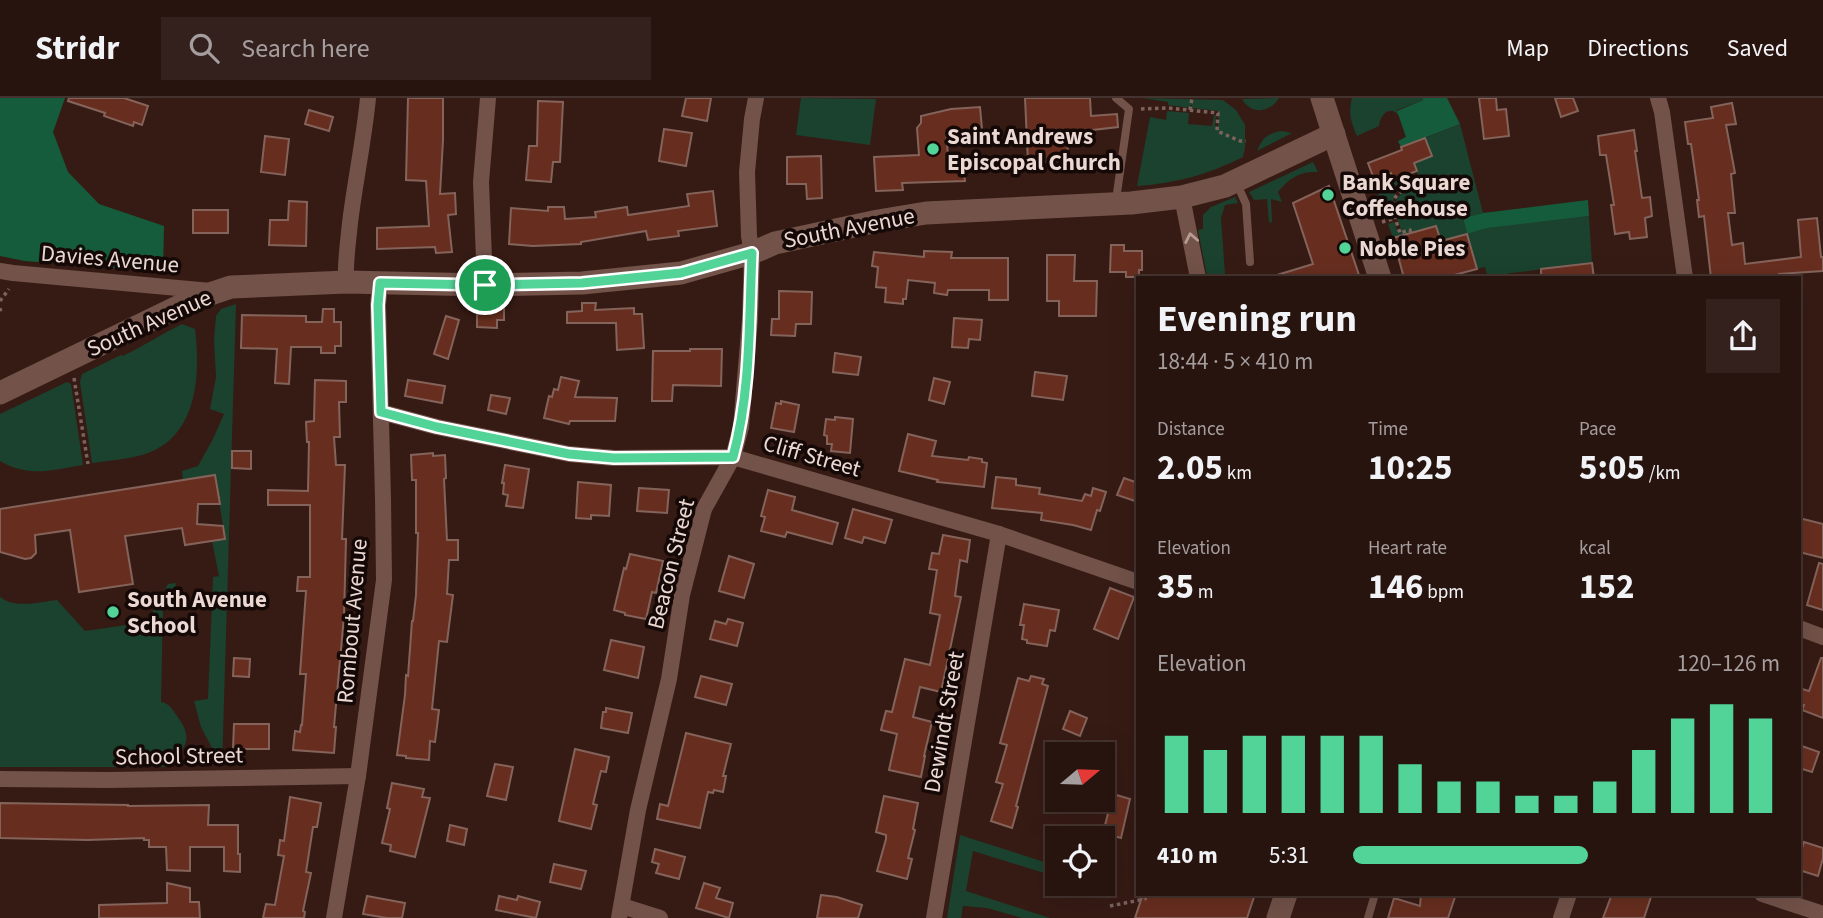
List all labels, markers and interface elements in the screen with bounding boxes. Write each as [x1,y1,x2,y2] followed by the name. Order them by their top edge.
[161,17,651,80] search box
[35,25,119,72] text: Stridr
[185,29,223,67] icon: search
[241,30,370,67] text: Search here
[1506,31,1549,66] text: Map
[1587,31,1689,66] text: Directions
[1727,31,1788,66] text: Saved
[947,120,1121,179] place label: Saint Andrews Episcopal Church
[925,141,941,157] marker: Saint Andrews Episcopal Church
[1342,166,1470,225] place label: Bank Square Coffeehouse
[1320,187,1336,203] marker: Bank Square Coffeehouse
[781,199,917,257] street label: South Avenue
[1184,232,1199,244] one-way arrow
[1359,232,1466,265] place label: Noble Pies
[39,237,181,281] street label: Davies Avenue
[1337,240,1353,256] marker: Noble Pies
[455,255,515,315] pin
[466,266,504,304] icon: arrive
[82,281,216,365] street label: South Avenue
[1157,292,1357,346] text: Evening run
[1706,299,1780,373] button: share
[1157,345,1313,378] text: 18:44 · 5 × 410 m
[1157,416,1225,443] text: Distance
[1368,416,1408,443] text: Time
[1579,416,1616,443] text: Pace
[759,426,865,486] street label: Cliff Street
[1157,443,1223,493] text: 2.05
[1368,443,1452,493] text: 10:25
[1579,443,1645,493] text: 5:05
[1223,460,1252,487] text: km
[1645,460,1681,487] text: /km
[639,495,703,633] street label: Beacon Street
[1157,535,1231,562] text: Elevation
[1368,535,1447,562] text: Heart rate
[1579,535,1611,562] text: kcal
[328,537,376,705] street label: Rombout Avenue
[1157,562,1194,612] text: 35
[1368,562,1423,612] text: 146
[1579,562,1634,612] text: 152
[1194,579,1214,606] text: m
[1423,579,1464,606] text: bpm
[127,583,267,642] place label: South Avenue School
[105,604,121,620] marker: South Avenue School
[1157,647,1247,680] text: Elevation
[1677,647,1780,680] text: 120–126 m
[915,648,973,795] street label: Dewindt Street
[115,738,244,774] street label: School Street
[1045,742,1115,812] north arrow
[1045,742,1115,896] map controls
[1045,826,1115,896] button: locate
[1157,839,1218,872] text: 410 m
[1269,839,1309,872] text: 5:31

